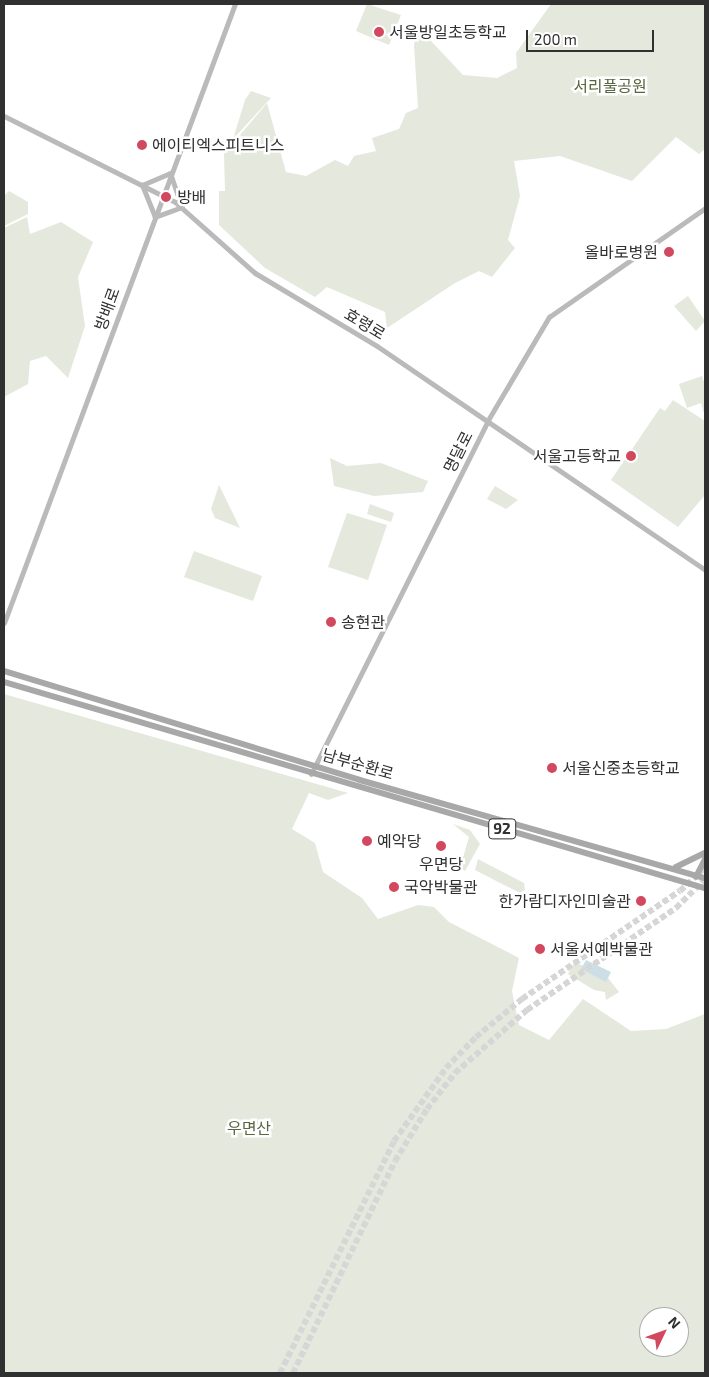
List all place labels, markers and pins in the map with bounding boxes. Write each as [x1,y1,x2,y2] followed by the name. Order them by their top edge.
[389,22,507,42] place label: 서울방일초등학교
[373,26,385,38] marker: 서울방일초등학교
[152,135,284,155] place label: 에이티엑스피트니스
[136,139,148,151] marker: 에이티엑스피트니스
[177,187,206,207] place label: 방배
[159,190,173,204] marker: 방배
[584,242,658,262] place label: 올바로병원
[662,245,676,259] marker: 올바로병원
[533,446,621,466] place label: 서울고등학교
[625,450,637,462] marker: 서울고등학교
[341,612,385,632] place label: 송현관
[325,616,337,628] marker: 송현관
[562,758,680,778] place label: 서울신중초등학교
[546,762,558,774] marker: 서울신중초등학교
[377,831,421,851] place label: 예악당
[361,835,373,847] marker: 예악당
[435,840,447,852] marker: 우면당
[419,854,463,874] place label: 우면당
[404,877,478,897] place label: 국악박물관
[388,881,400,893] marker: 국악박물관
[499,891,631,911] place label: 한가람디자인미술관
[635,895,647,907] marker: 한가람디자인미술관
[550,939,653,959] place label: 서울서예박물관
[534,943,546,955] marker: 서울서예박물관

